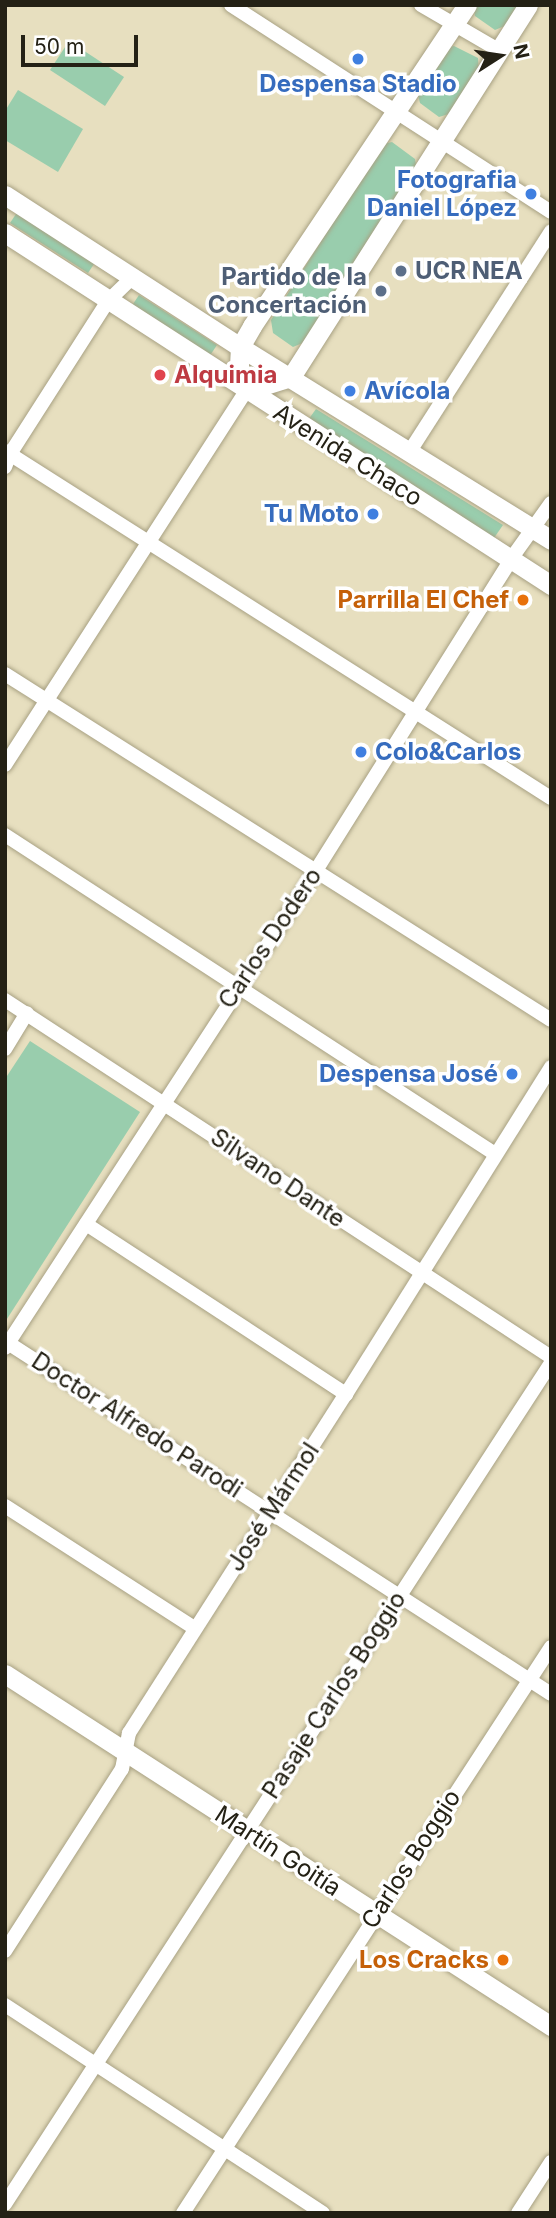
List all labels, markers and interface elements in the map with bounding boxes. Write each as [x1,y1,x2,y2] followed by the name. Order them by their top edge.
[24,21,142,65] scale bar
[465,21,535,91] north arrow
[34,34,84,59] text: 50 m
[508,42,534,61] text: N
[350,51,366,67] marker: Despensa Stadio
[259,70,457,98] place label: Despensa Stadio
[367,166,517,222] place label: Fotografia Daniel López
[523,186,539,202] marker: Fotografia Daniel López
[415,257,523,285] place label: UCR NEA
[208,263,367,319] place label: Partido de la Concertación
[393,263,409,279] marker: UCR NEA
[373,283,389,299] marker: Partido de la Concertación
[174,361,277,389] place label: Alquimia
[152,367,168,383] marker: Alquimia
[364,377,450,405] place label: Avícola
[342,383,358,399] marker: Avícola
[268,398,428,512] street label: Avenida Chaco
[264,500,359,528] place label: Tu Moto
[365,506,381,522] marker: Tu Moto
[337,586,509,614] place label: Parrilla El Chef
[515,592,531,608] marker: Parrilla El Chef
[375,738,521,766] place label: Colo&Carlos
[353,744,369,760] marker: Colo&Carlos
[212,862,328,1014] street label: Carlos Dodero
[319,1060,498,1088] place label: Despensa José
[504,1066,520,1082] marker: Despensa José
[205,1122,351,1234] street label: Silvano Dante
[26,1346,248,1504] street label: Doctor Alfredo Parodi
[221,1437,325,1577] street label: José Mármol
[256,1586,412,1804] street label: Pasaje Carlos Boggio
[355,1784,467,1934] street label: Carlos Boggio
[210,1800,346,1902] street label: Martín Goitía
[359,1946,489,1974] place label: Los Cracks
[495,1952,511,1968] marker: Los Cracks

